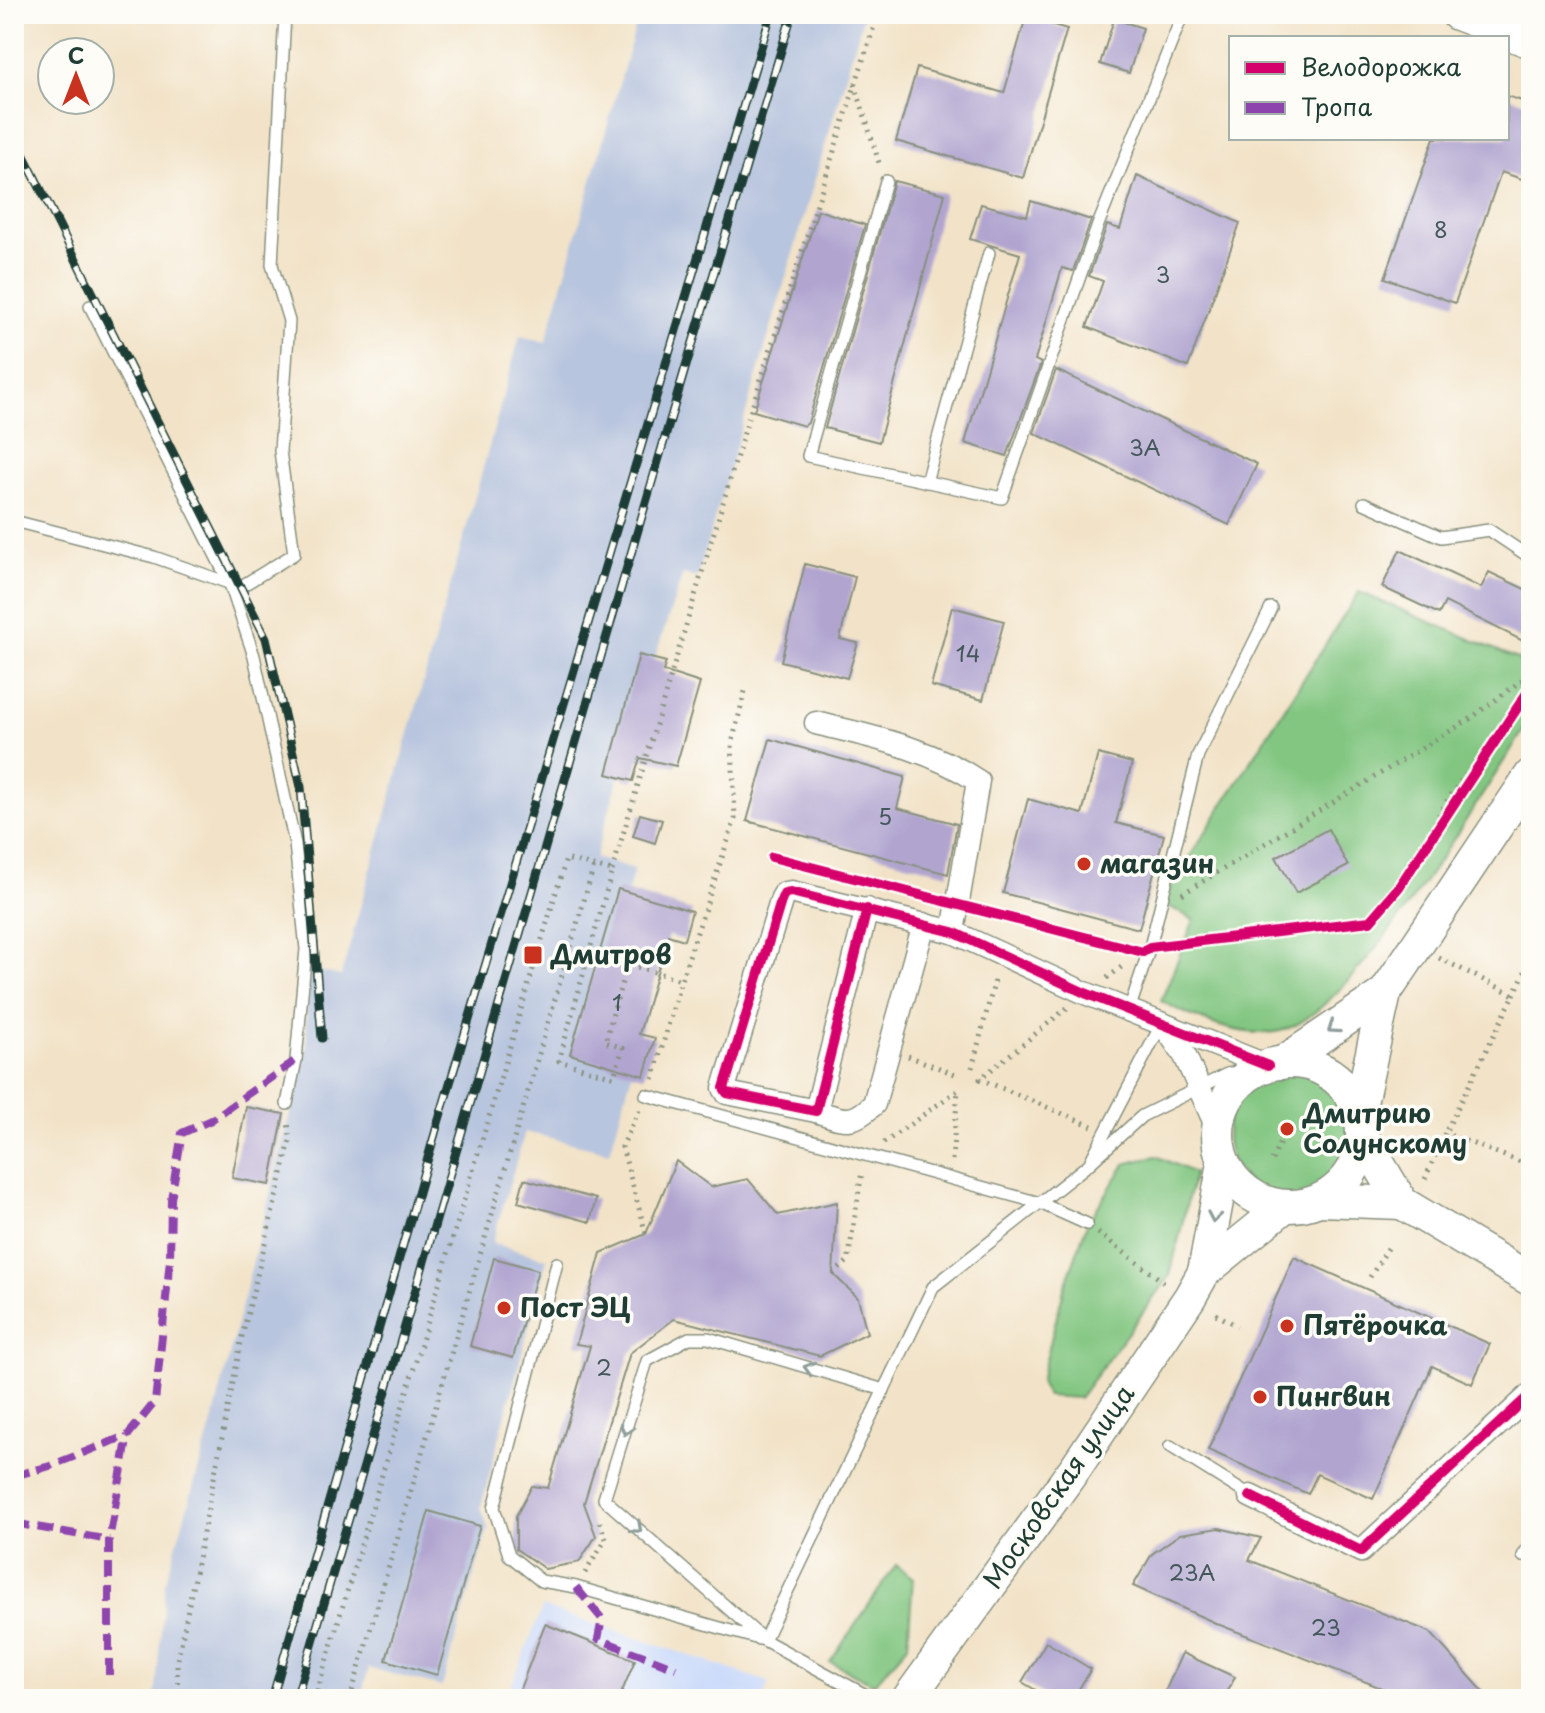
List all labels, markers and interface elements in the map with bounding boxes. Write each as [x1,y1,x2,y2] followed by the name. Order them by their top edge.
[36,36,116,116] north arrow
[1229,36,1509,140] legend
[68,38,84,71] text: С
[1301,48,1461,84] text: Велодорожка
[1301,88,1372,124] text: Тропа
[1434,212,1448,245] house number: 8
[1156,257,1170,290] house number: 3
[1129,430,1161,463] house number: 3А
[956,636,980,669] house number: 14
[878,799,892,832] house number: 5
[1100,843,1214,882] place label: магазин
[1075,855,1093,873] marker: магазин
[550,934,671,973] place label: Дмитров
[522,944,544,966] marker: Дмитров
[612,985,622,1018] house number: 1
[1328,1018,1342,1033] one-way arrow
[1302,1093,1467,1162] place label: Дмитрию Солунскому
[1278,1120,1296,1138] marker: Дмитрию Солунскому
[1206,1211,1223,1224] one-way arrow
[520,1287,630,1326] place label: Пост ЭЦ
[495,1299,513,1317] marker: Пост ЭЦ
[1303,1305,1448,1344] place label: Пятёрочка
[1278,1317,1296,1335] marker: Пятёрочка
[596,1350,612,1383] house number: 2
[803,1361,816,1377] one-way arrow
[973,1375,1143,1596] street label: Московская улица
[1276,1376,1391,1415] place label: Пингвин
[1251,1388,1269,1406] marker: Пингвин
[619,1423,635,1437] one-way arrow
[628,1518,643,1533] one-way arrow
[1169,1555,1215,1588] house number: 23А
[1311,1610,1341,1643] house number: 23

